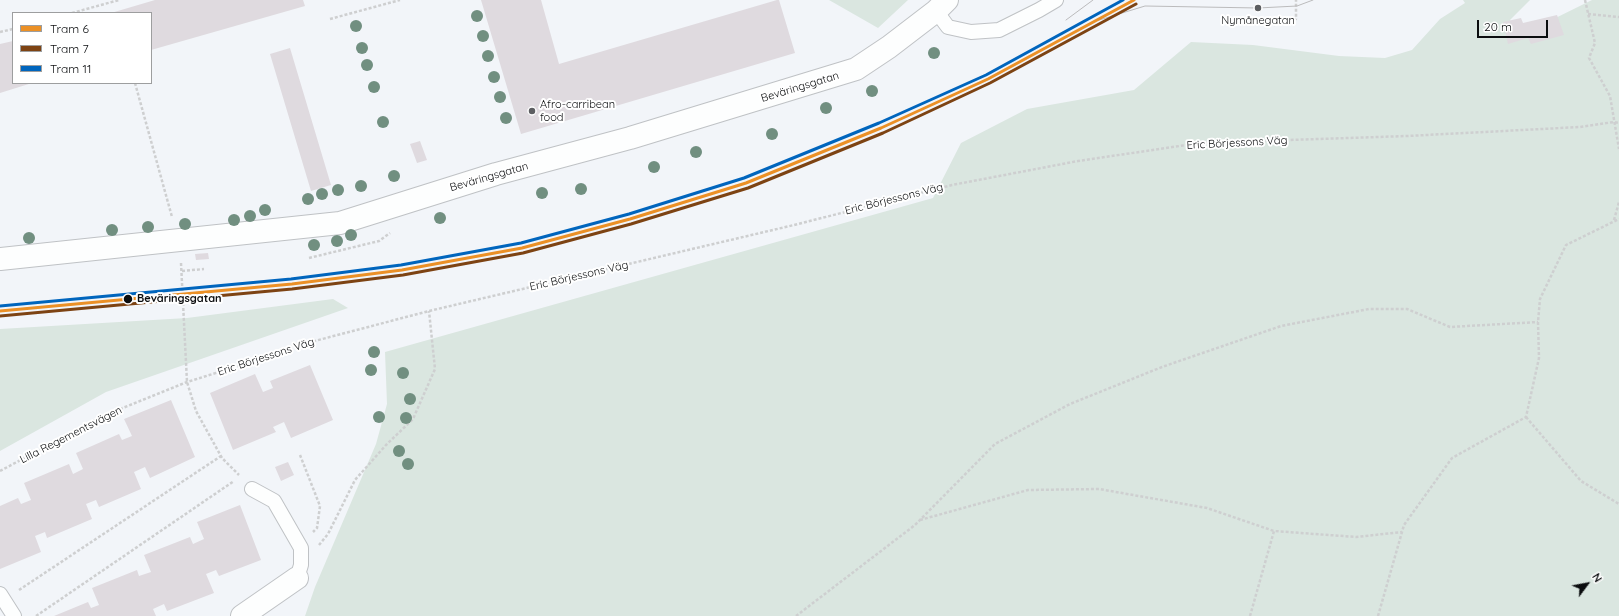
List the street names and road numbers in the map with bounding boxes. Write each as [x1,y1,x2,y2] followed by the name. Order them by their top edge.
[759,69,841,105] street label: Beväringsgatan
[1186,134,1288,152] street label: Eric Börjessons Väg
[448,160,530,194] street label: Beväringsgatan
[843,180,945,218] street label: Eric Börjessons Väg
[528,258,630,294] street label: Eric Börjessons Väg
[216,335,316,379] street label: Eric Börjessons Väg
[18,404,124,466] street label: Lilla Regementsvägen

